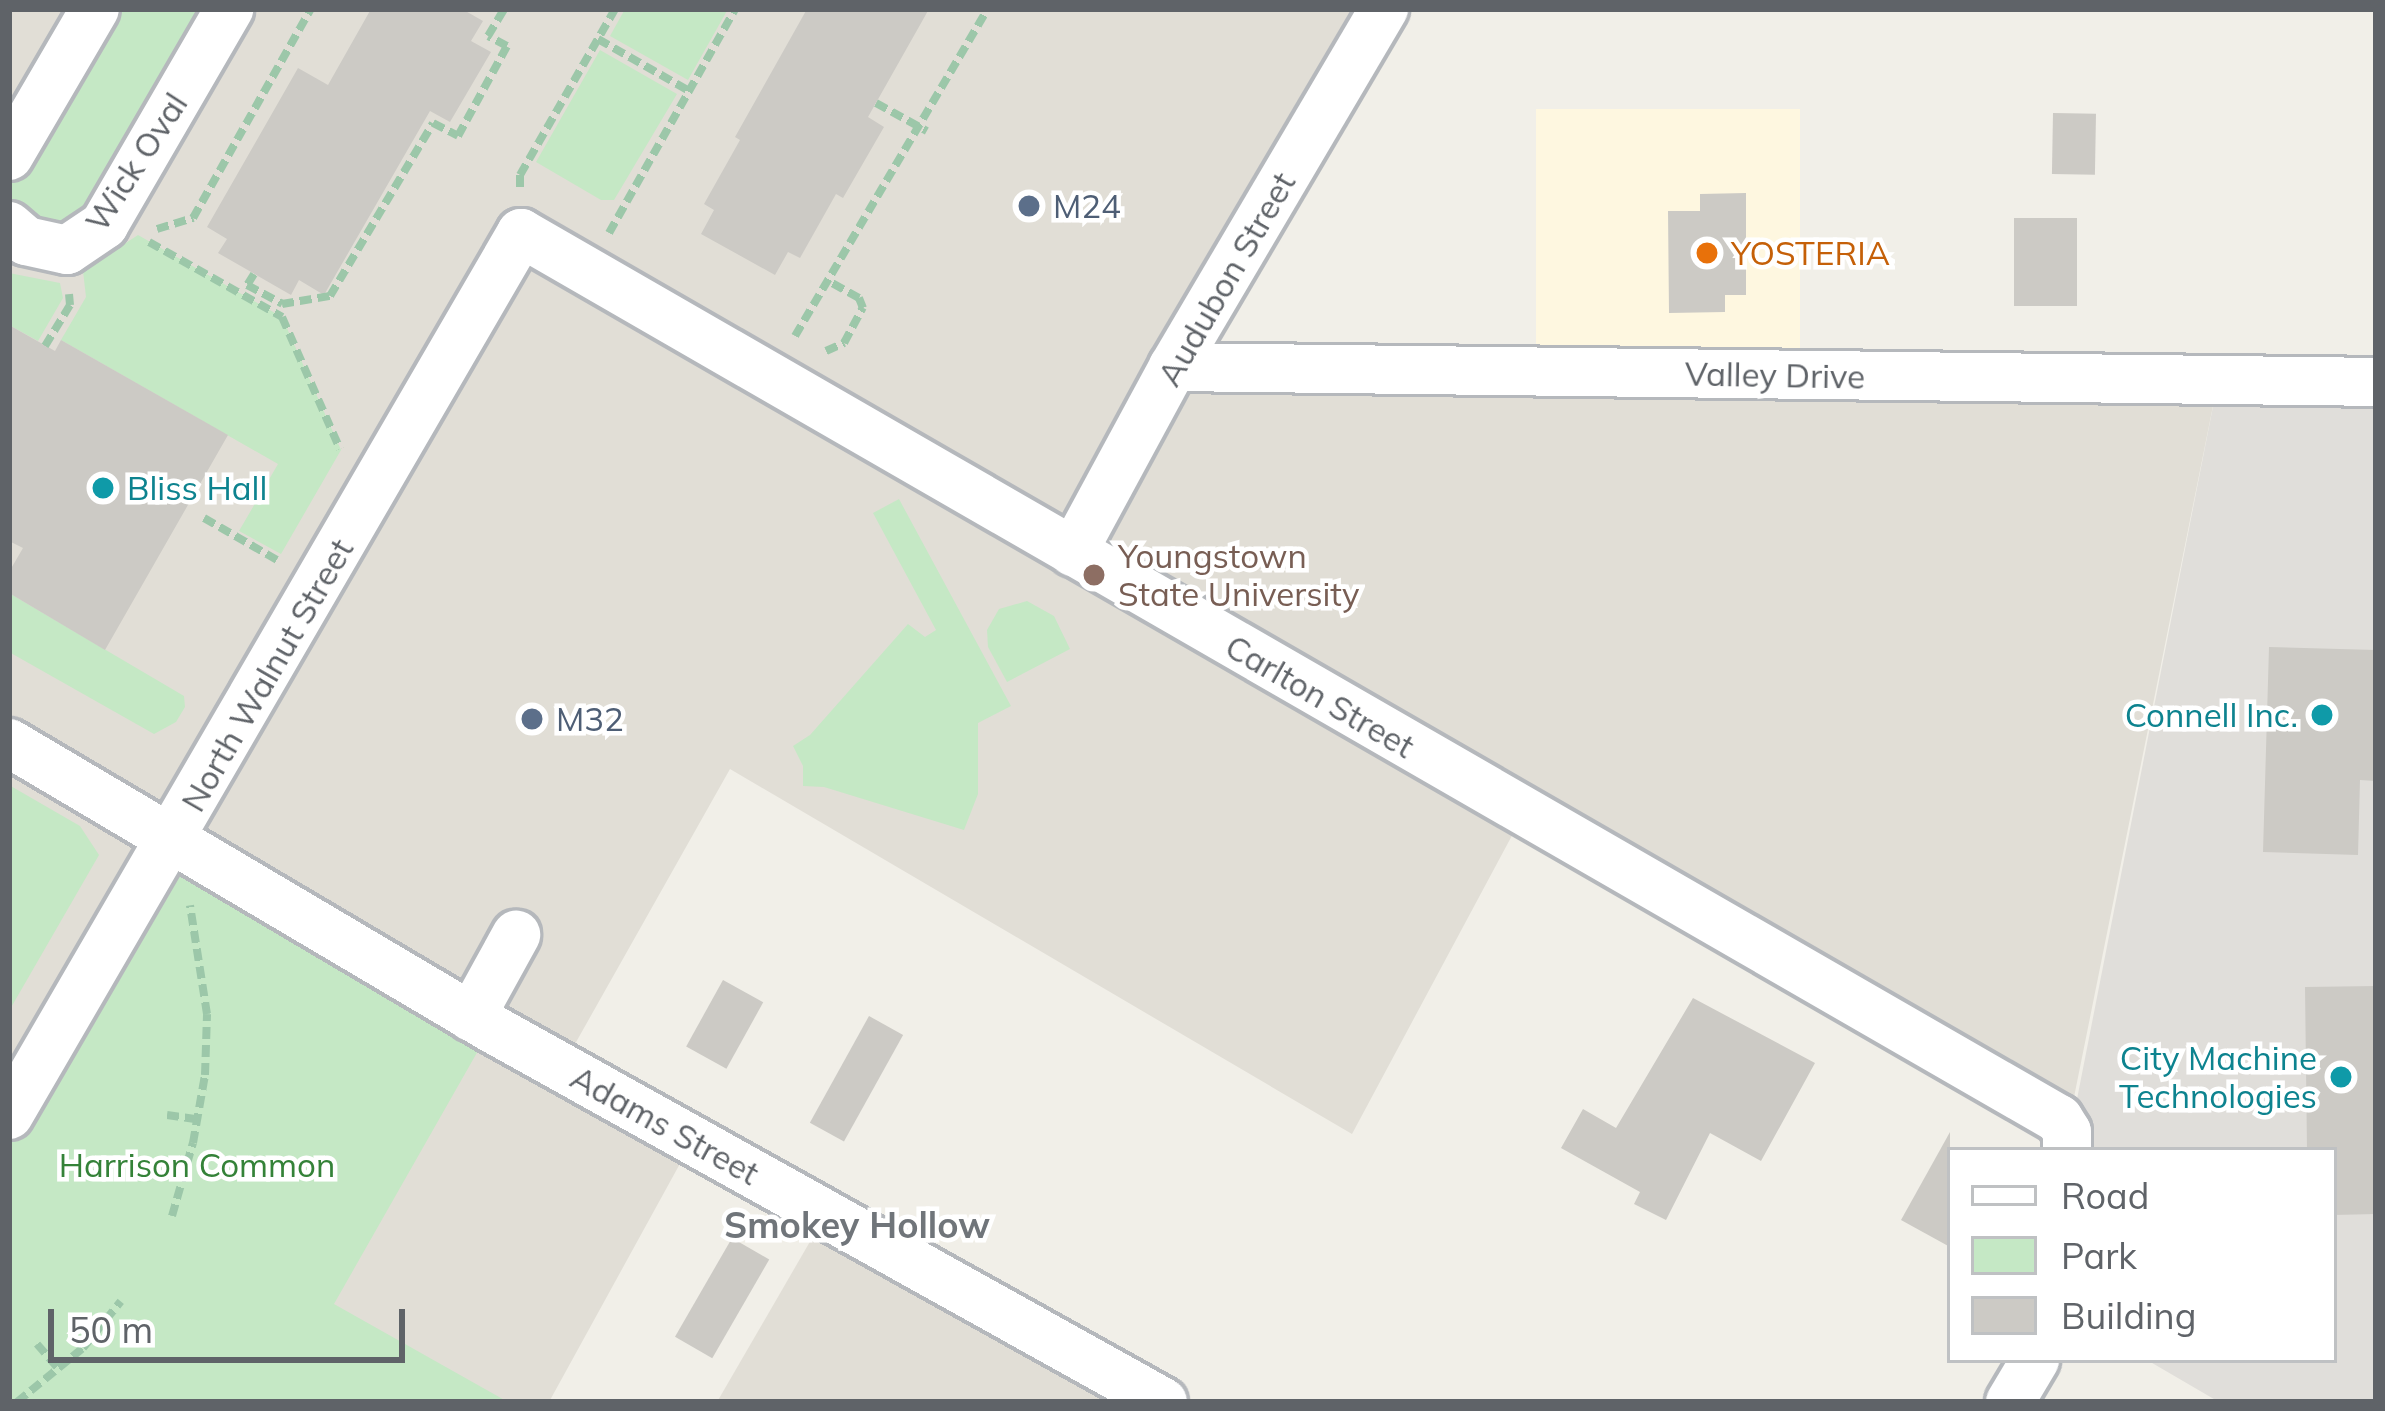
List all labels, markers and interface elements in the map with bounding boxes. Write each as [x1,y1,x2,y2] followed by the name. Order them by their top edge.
[77,85,195,239] street label: Wick Oval
[1149,165,1303,393] street label: Audubon Street
[1053,186,1121,226] place label: M24
[1016,193,1042,219] marker: M24
[1731,233,1890,273] place label: YOSTERIA
[1694,240,1720,266] marker: YOSTERIA
[1685,354,1865,396] street label: Valley Drive
[127,468,267,508] place label: Bliss Hall
[90,475,116,501] marker: Bliss Hall
[173,532,361,818] street label: North Walnut Street
[1118,536,1360,614] place label: Youngstown State University
[1081,562,1107,588] marker: Youngstown State University
[1219,626,1421,766] street label: Carlton Street
[2125,695,2298,735] place label: Connell Inc.
[556,699,624,739] place label: M32
[2309,702,2335,728] marker: Connell Inc.
[519,706,545,732] marker: M32
[2119,1038,2317,1116] place label: City Machine Technologies
[564,1057,766,1193] street label: Adams Street
[2328,1064,2354,1090] marker: City Machine Technologies
[59,1145,335,1185] park label: Harrison Common
[1947,1147,2337,1363] legend
[2061,1173,2149,1218] text: Road
[724,1203,990,1247] district label: Smokey Hollow
[2061,1233,2137,1278] text: Park
[54,1285,411,1359] scale bar
[2061,1293,2196,1338] text: Building
[69,1307,153,1352] text: 50 m

